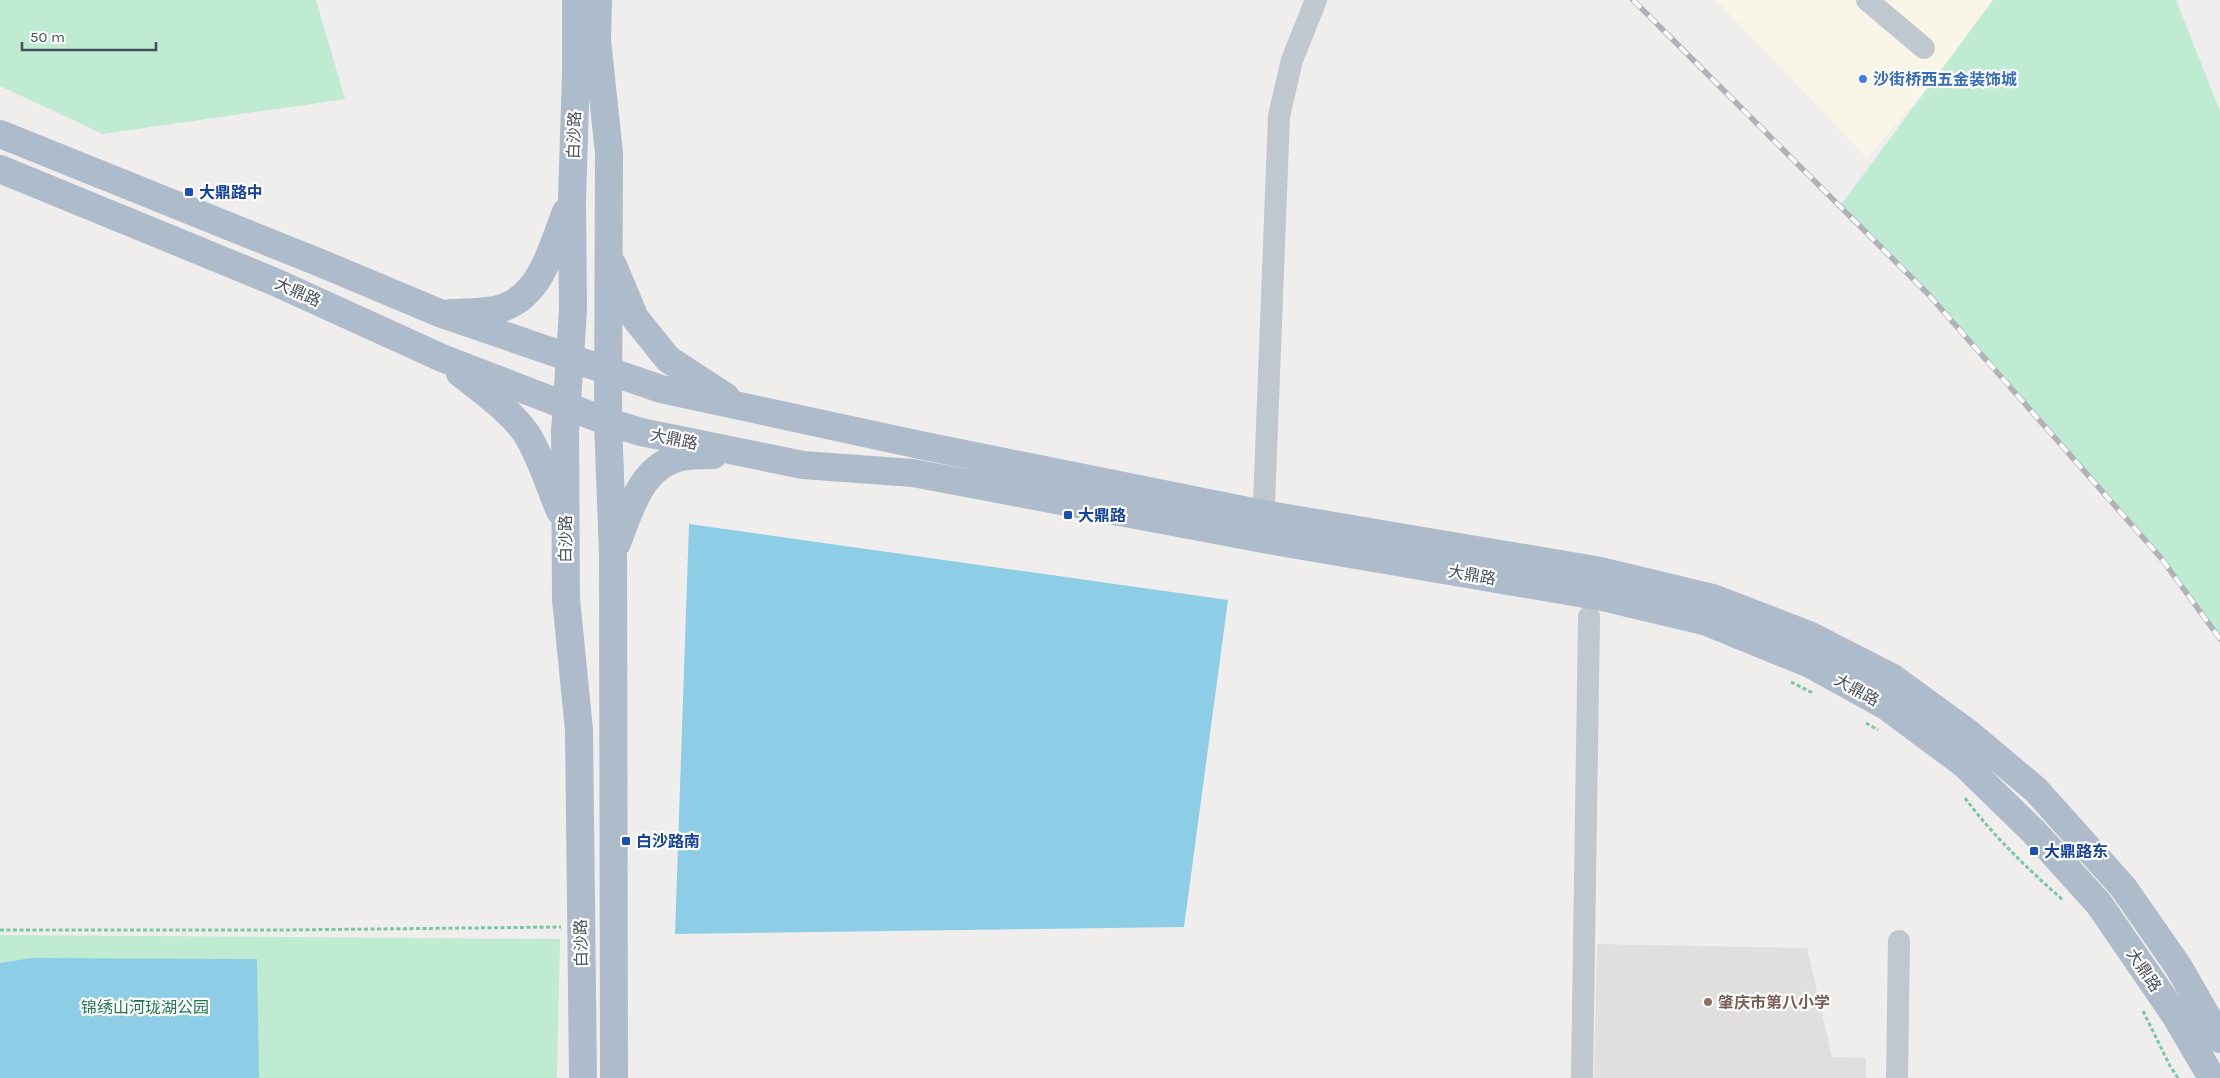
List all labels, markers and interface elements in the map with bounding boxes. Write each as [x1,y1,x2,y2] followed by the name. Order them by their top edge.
[22,20,156,52] scale bar
[30,28,65,46] text: 50 m
[1873,70,2017,89] place label: 沙街桥西五金装饰城
[1857,73,1869,85] marker: 沙街桥西五金装饰城
[564,111,584,159] street label: 白沙路
[199,183,263,202] place label: 大鼎路中
[183,186,195,198] marker: 大鼎路中
[272,274,324,310] street label: 大鼎路
[649,425,699,453] street label: 大鼎路
[1078,506,1126,525] place label: 大鼎路
[1062,509,1074,521] marker: 大鼎路
[556,515,575,563] street label: 白沙路
[1447,561,1497,589] street label: 大鼎路
[1831,670,1883,710] street label: 大鼎路
[636,832,700,851] place label: 白沙路南
[620,835,632,847] marker: 白沙路南
[2044,842,2108,861] place label: 大鼎路东
[2028,845,2040,857] marker: 大鼎路东
[571,919,591,967] street label: 白沙路
[2123,945,2165,995] street label: 大鼎路
[1718,993,1830,1012] place label: 肇庆市第八小学
[1702,996,1714,1008] marker: 肇庆市第八小学
[81,998,209,1017] park label: 锦绣山河珑湖公园

